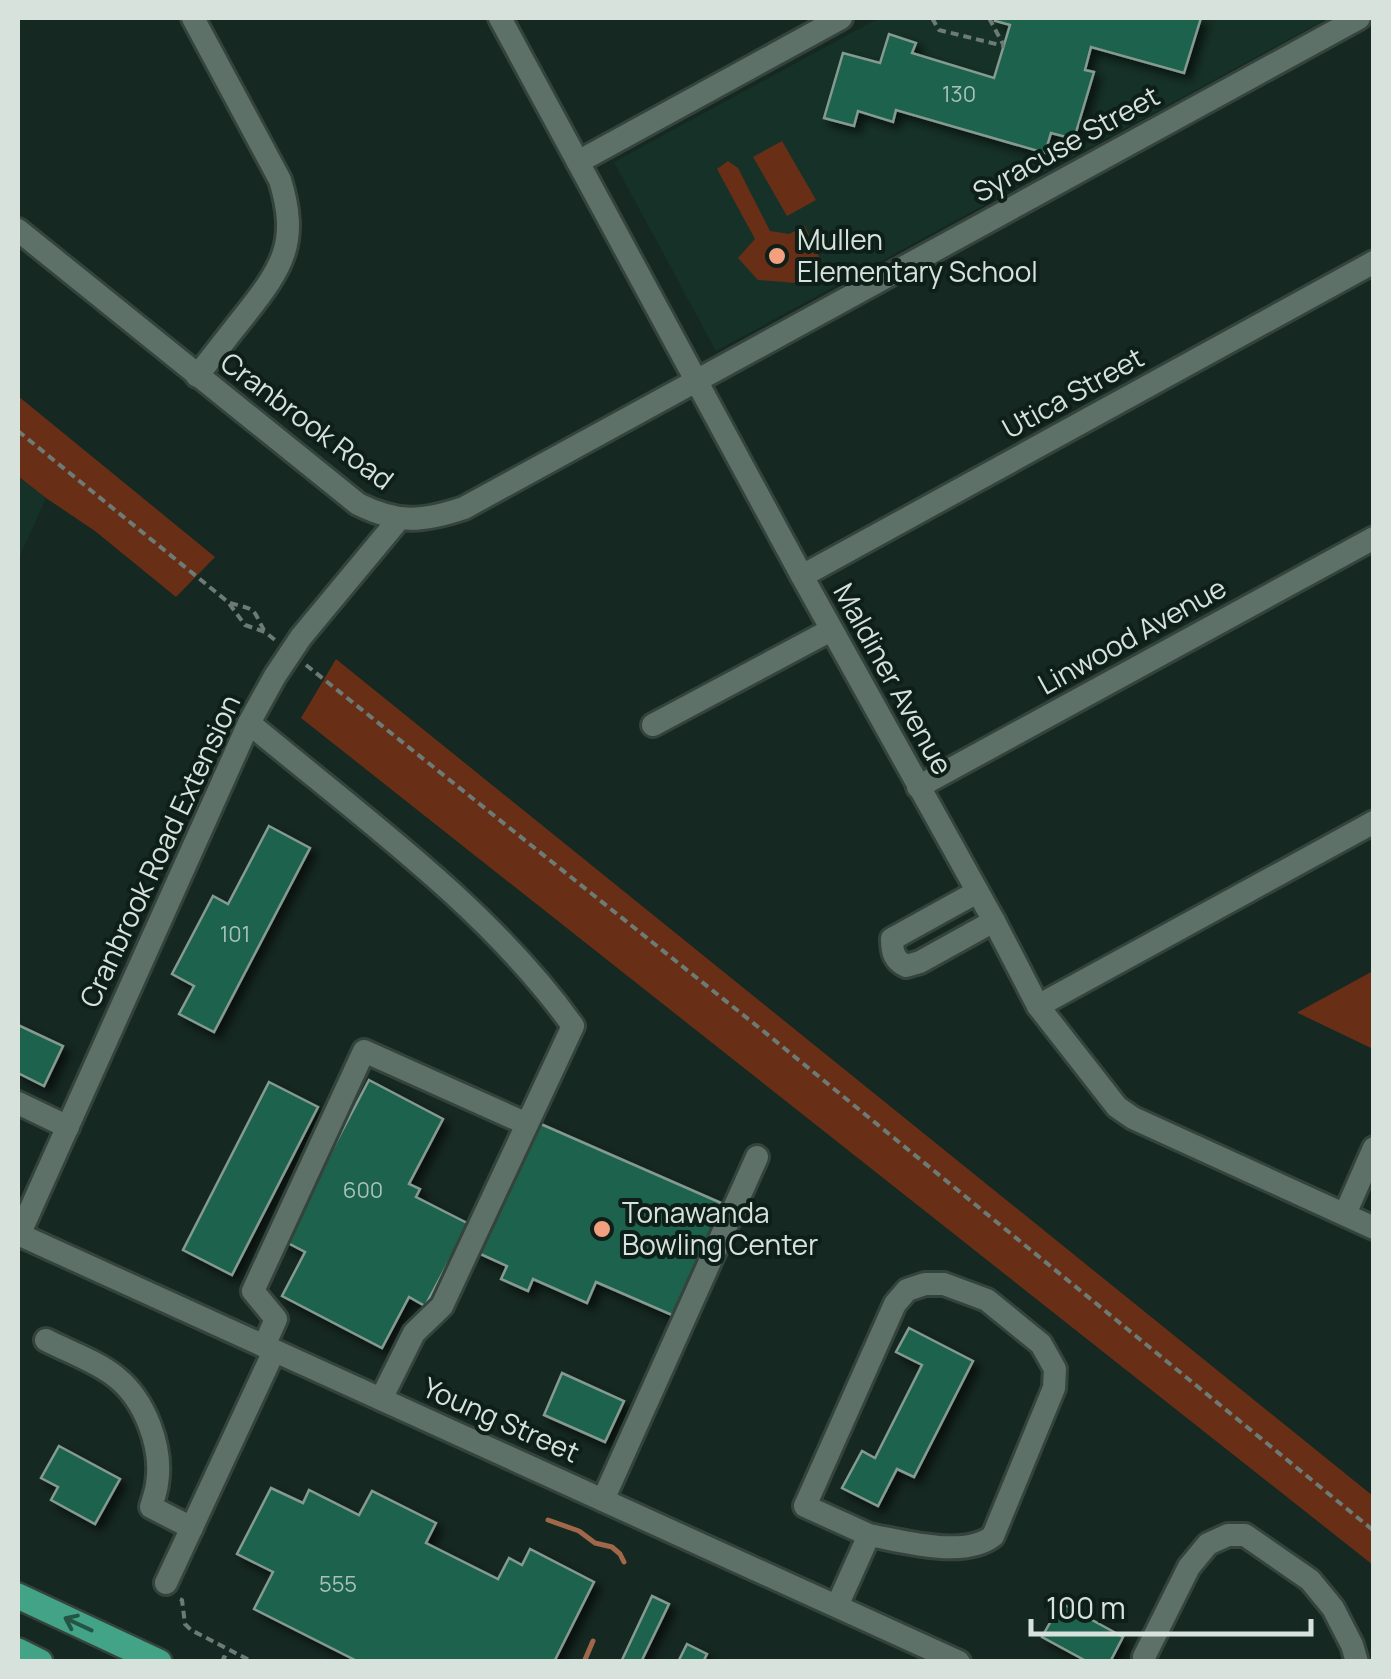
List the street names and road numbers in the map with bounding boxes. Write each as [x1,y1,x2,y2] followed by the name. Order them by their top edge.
[965,76,1166,210] street label: Syracuse Street
[995,338,1150,447] street label: Utica Street
[213,343,402,498] street label: Cranbrook Road
[1031,568,1232,703] street label: Linwood Avenue
[826,576,962,781] street label: Maldiner Avenue
[70,688,248,1013] street label: Cranbrook Road Extension
[417,1368,586,1471] street label: Young Street

